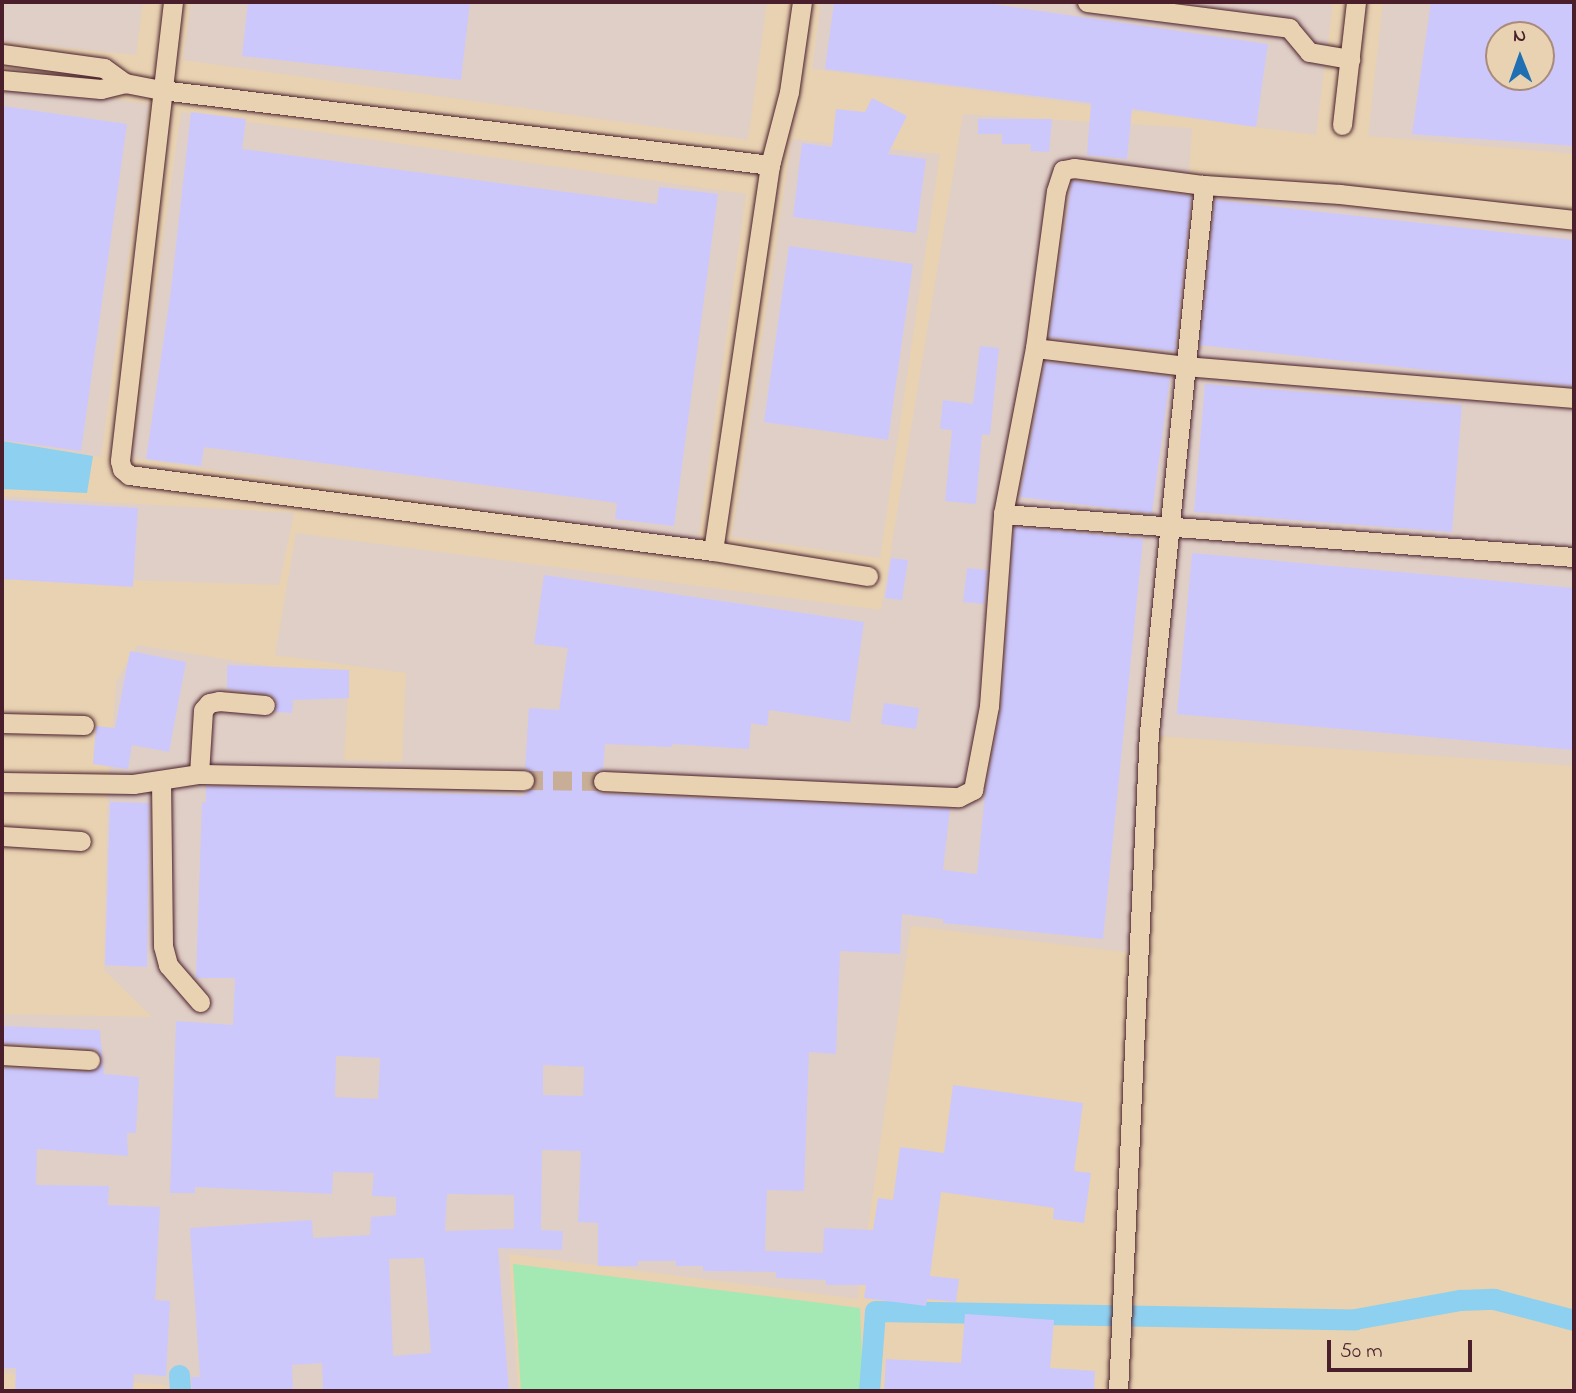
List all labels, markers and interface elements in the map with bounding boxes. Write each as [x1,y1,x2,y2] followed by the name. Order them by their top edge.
[1485,21,1555,91] north arrow
[1513,23,1526,50] text: N
[1331,1326,1476,1370] scale bar
[1340,1337,1383,1367] text: 50 m

